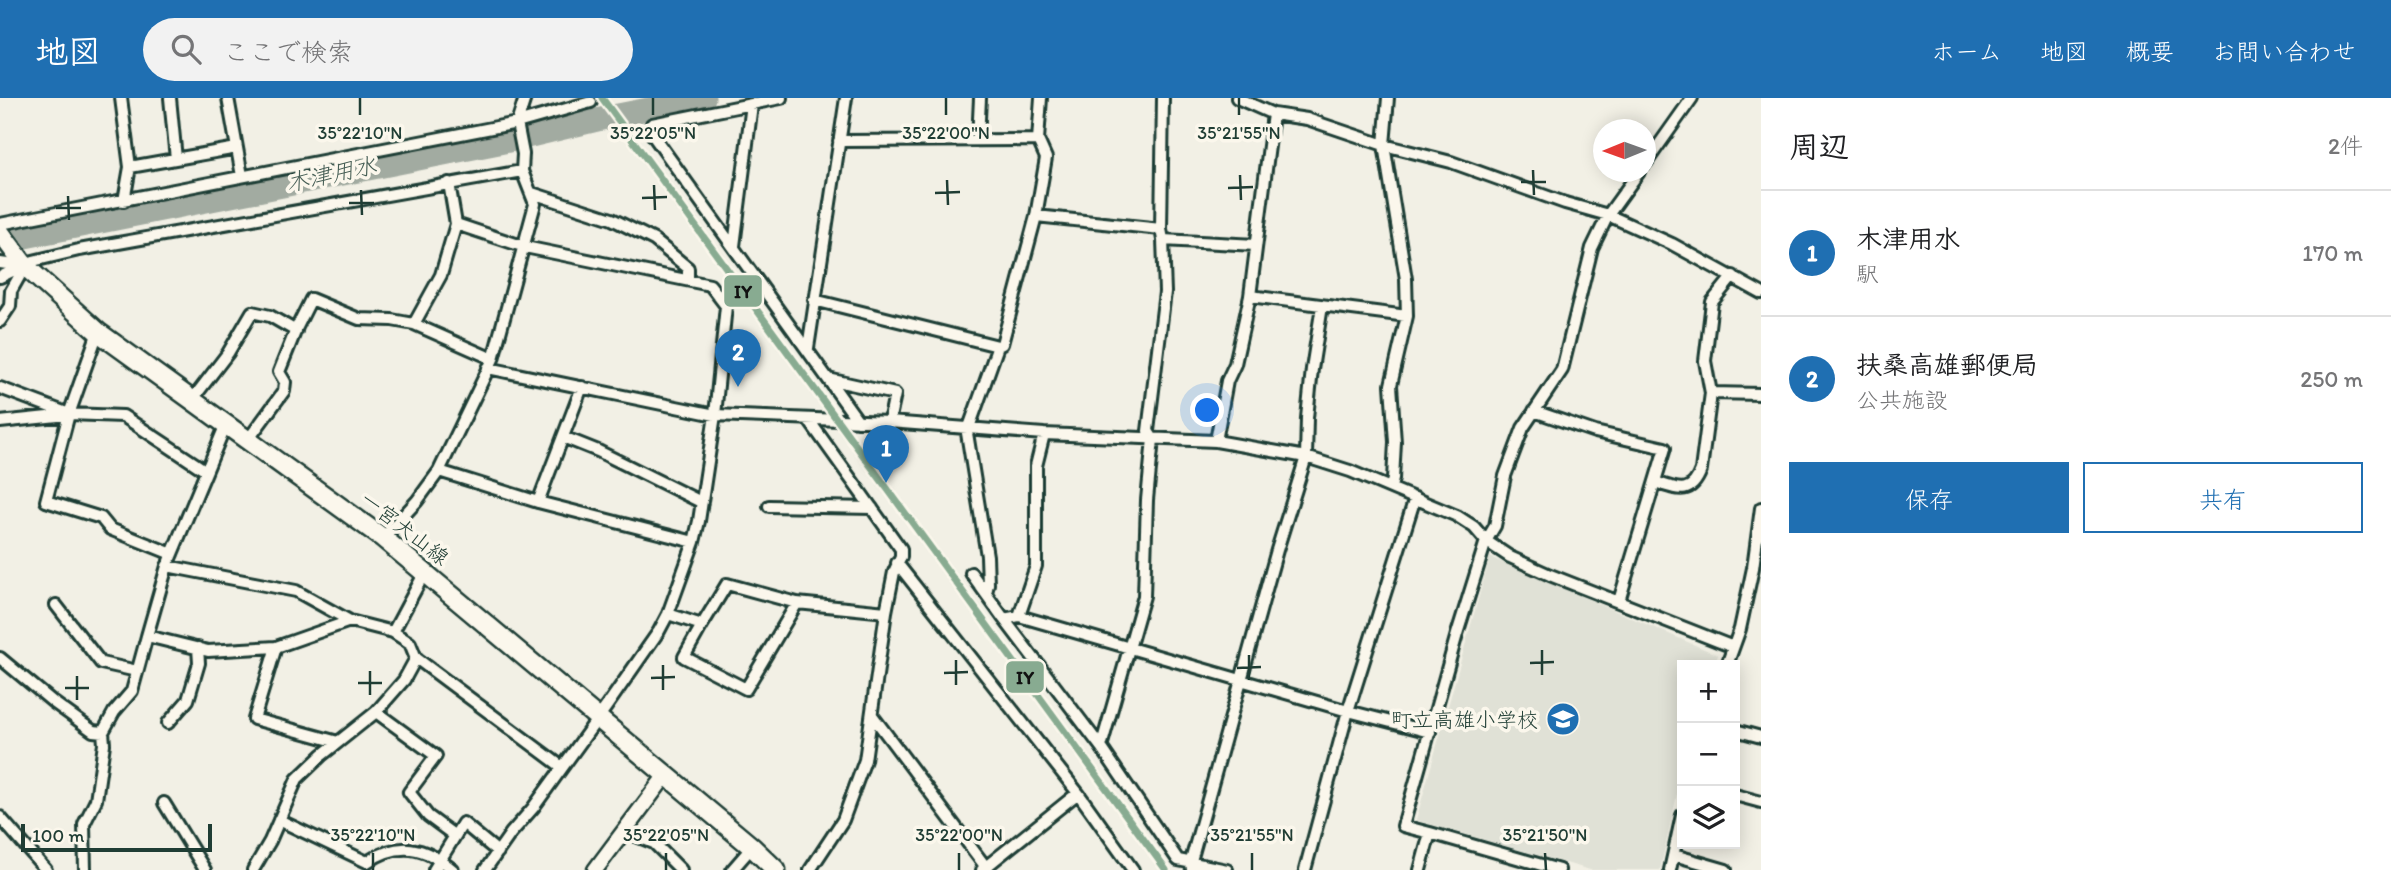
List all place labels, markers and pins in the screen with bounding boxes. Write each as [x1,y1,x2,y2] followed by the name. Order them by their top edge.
[715,329,761,387] pin: 2
[863,425,909,483] pin: 1
[1544,700,1582,738] school or university icon: 町立高雄小学校
[1391,707,1538,732] place label: 町立高雄小学校

